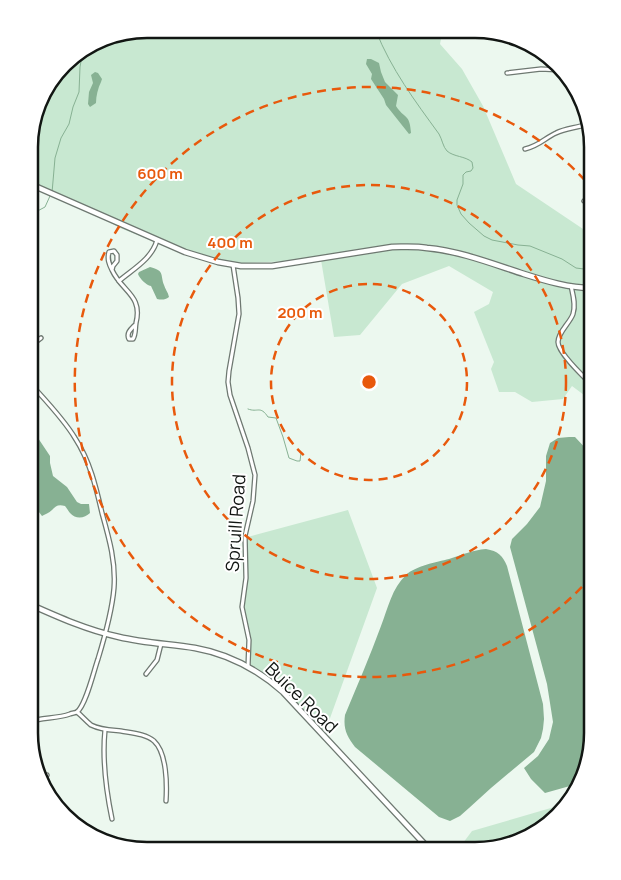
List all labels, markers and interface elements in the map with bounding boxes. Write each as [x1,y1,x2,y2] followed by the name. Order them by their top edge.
[137,163,183,184] text: 600 m
[207,232,253,253] text: 400 m
[277,302,323,323] text: 200 m
[360,373,378,391] centre of rings
[220,473,250,573] street label: Spruill Road
[260,656,344,738] street label: Buice Road

